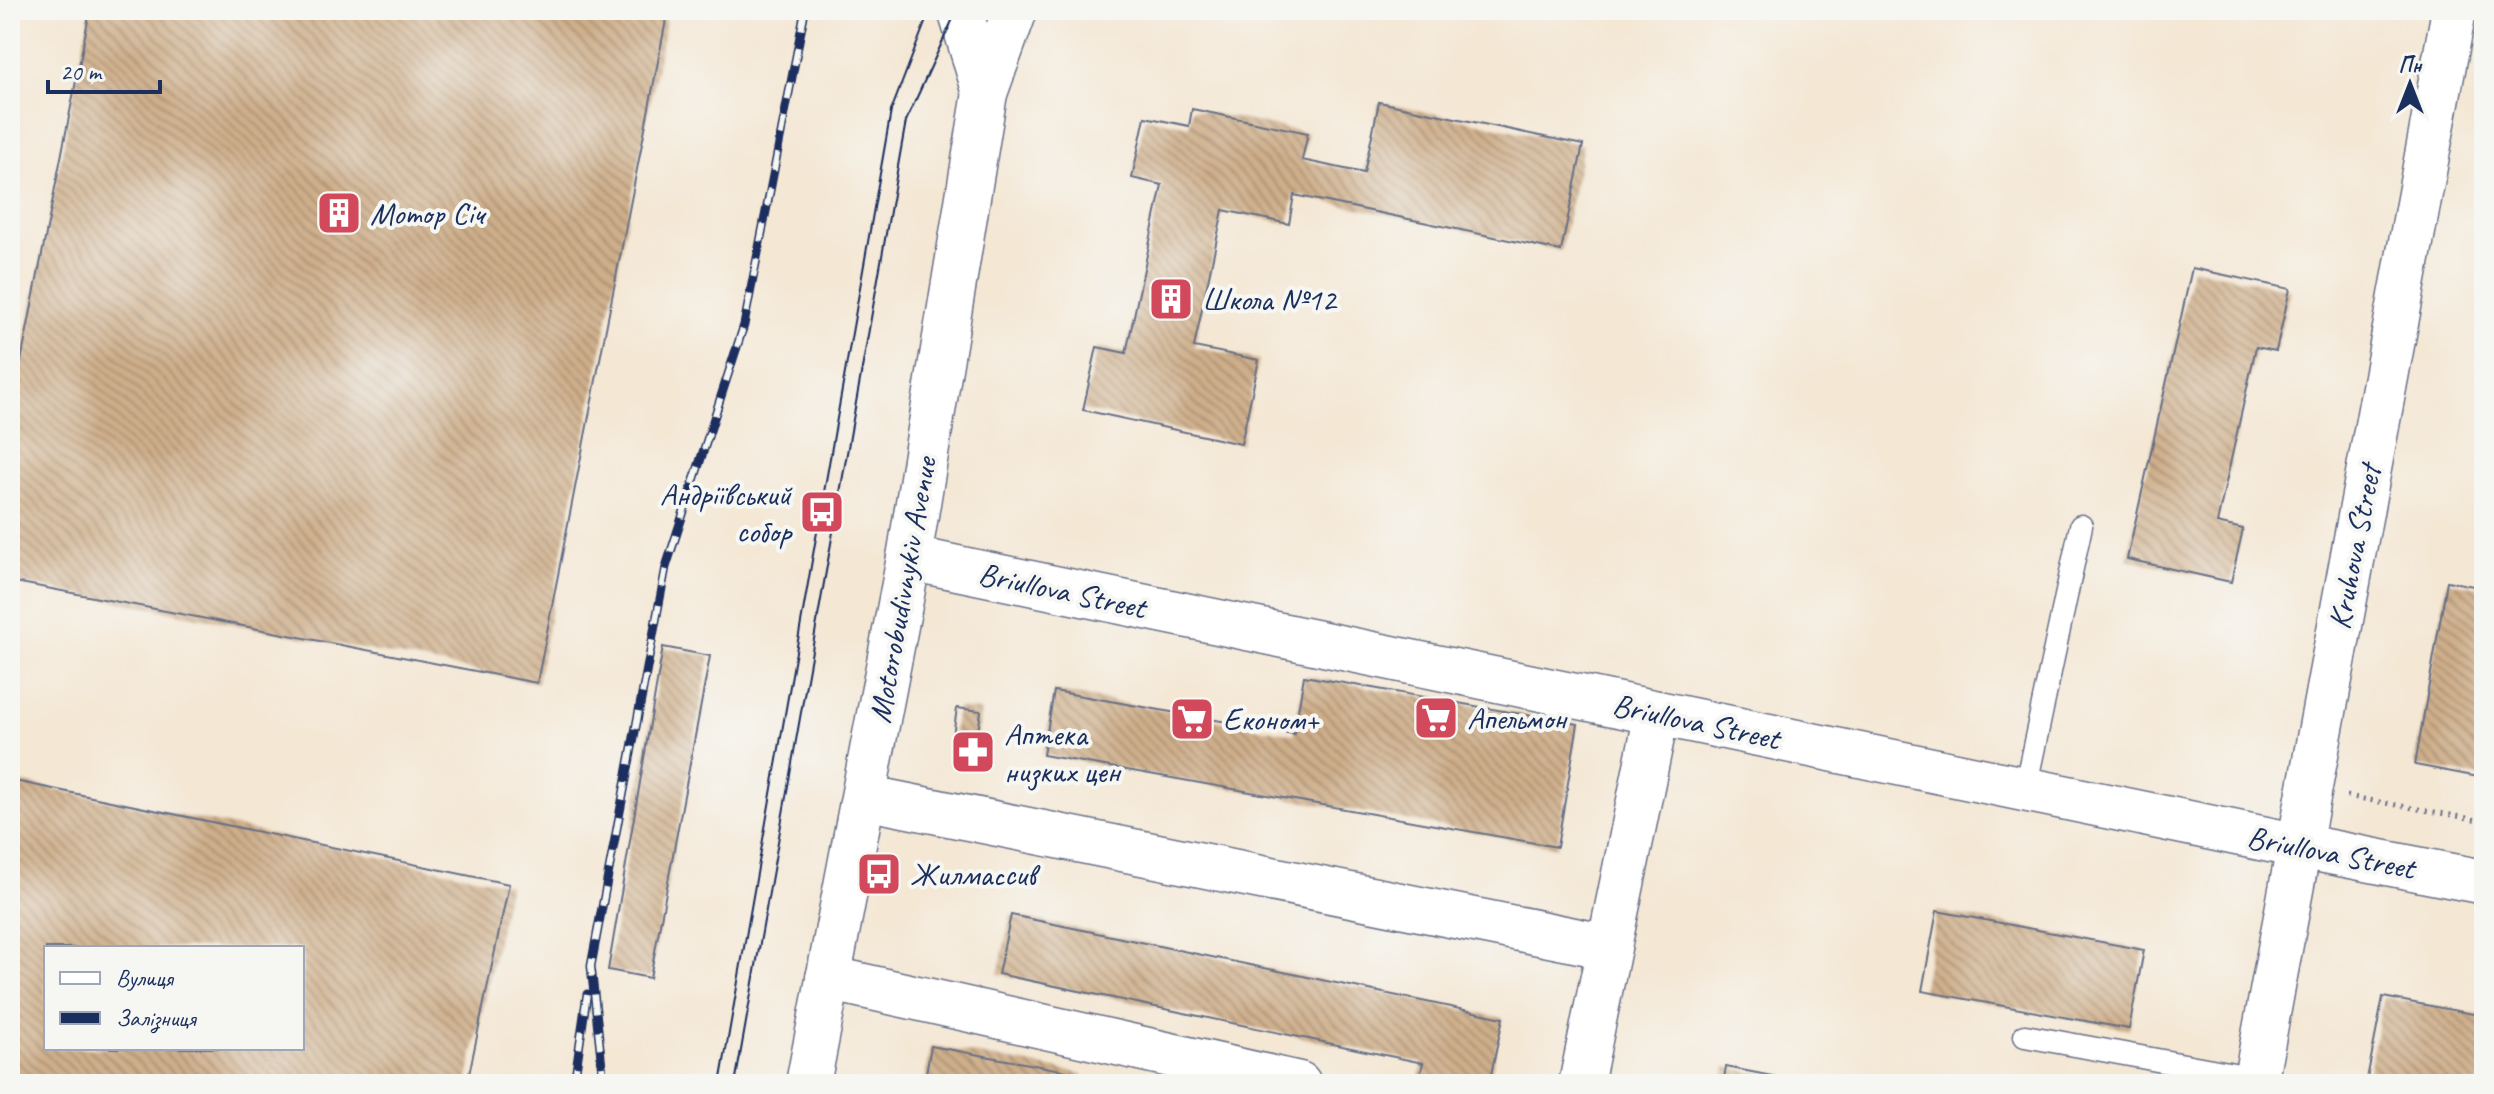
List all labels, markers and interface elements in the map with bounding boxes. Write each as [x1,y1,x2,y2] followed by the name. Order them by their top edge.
[48,44,160,94] scale bar
[2370,44,2450,124] north arrow
[2398,51,2423,79] text: Пн
[60,57,103,87] text: 20 m
[315,189,363,237] building icon: Мотор Січ
[370,193,487,234] place label: Мотор Січ
[1147,275,1195,323] building icon: Школа №12
[1202,279,1338,320] place label: Школа №12
[859,452,946,726] street label: Motorobudivnykiv Avenue
[2319,457,2391,633] street label: Kruhova Street
[660,474,793,552] place label: Андріївський собор
[798,488,846,536] bus stop icon: Андріївський собор
[975,553,1152,629] street label: Briullova Street
[1609,684,1786,760] street label: Briullova Street
[1412,694,1460,742] supermarket icon: Апельмон
[1168,695,1216,743] supermarket icon: Економ+
[1467,698,1568,739] place label: Апельмон
[1223,699,1320,740] place label: Економ+
[1004,714,1122,792] place label: Аптека низких цен
[949,728,997,776] pharmacy icon: Аптека низких цен
[2244,816,2421,889] street label: Briullova Street
[855,850,903,898] bus stop icon: Жилмассив
[910,854,1041,895] place label: Жилмассив
[44,946,304,1050] legend
[116,963,175,993] text: Вулиця
[116,1003,197,1034] text: Залізниця

